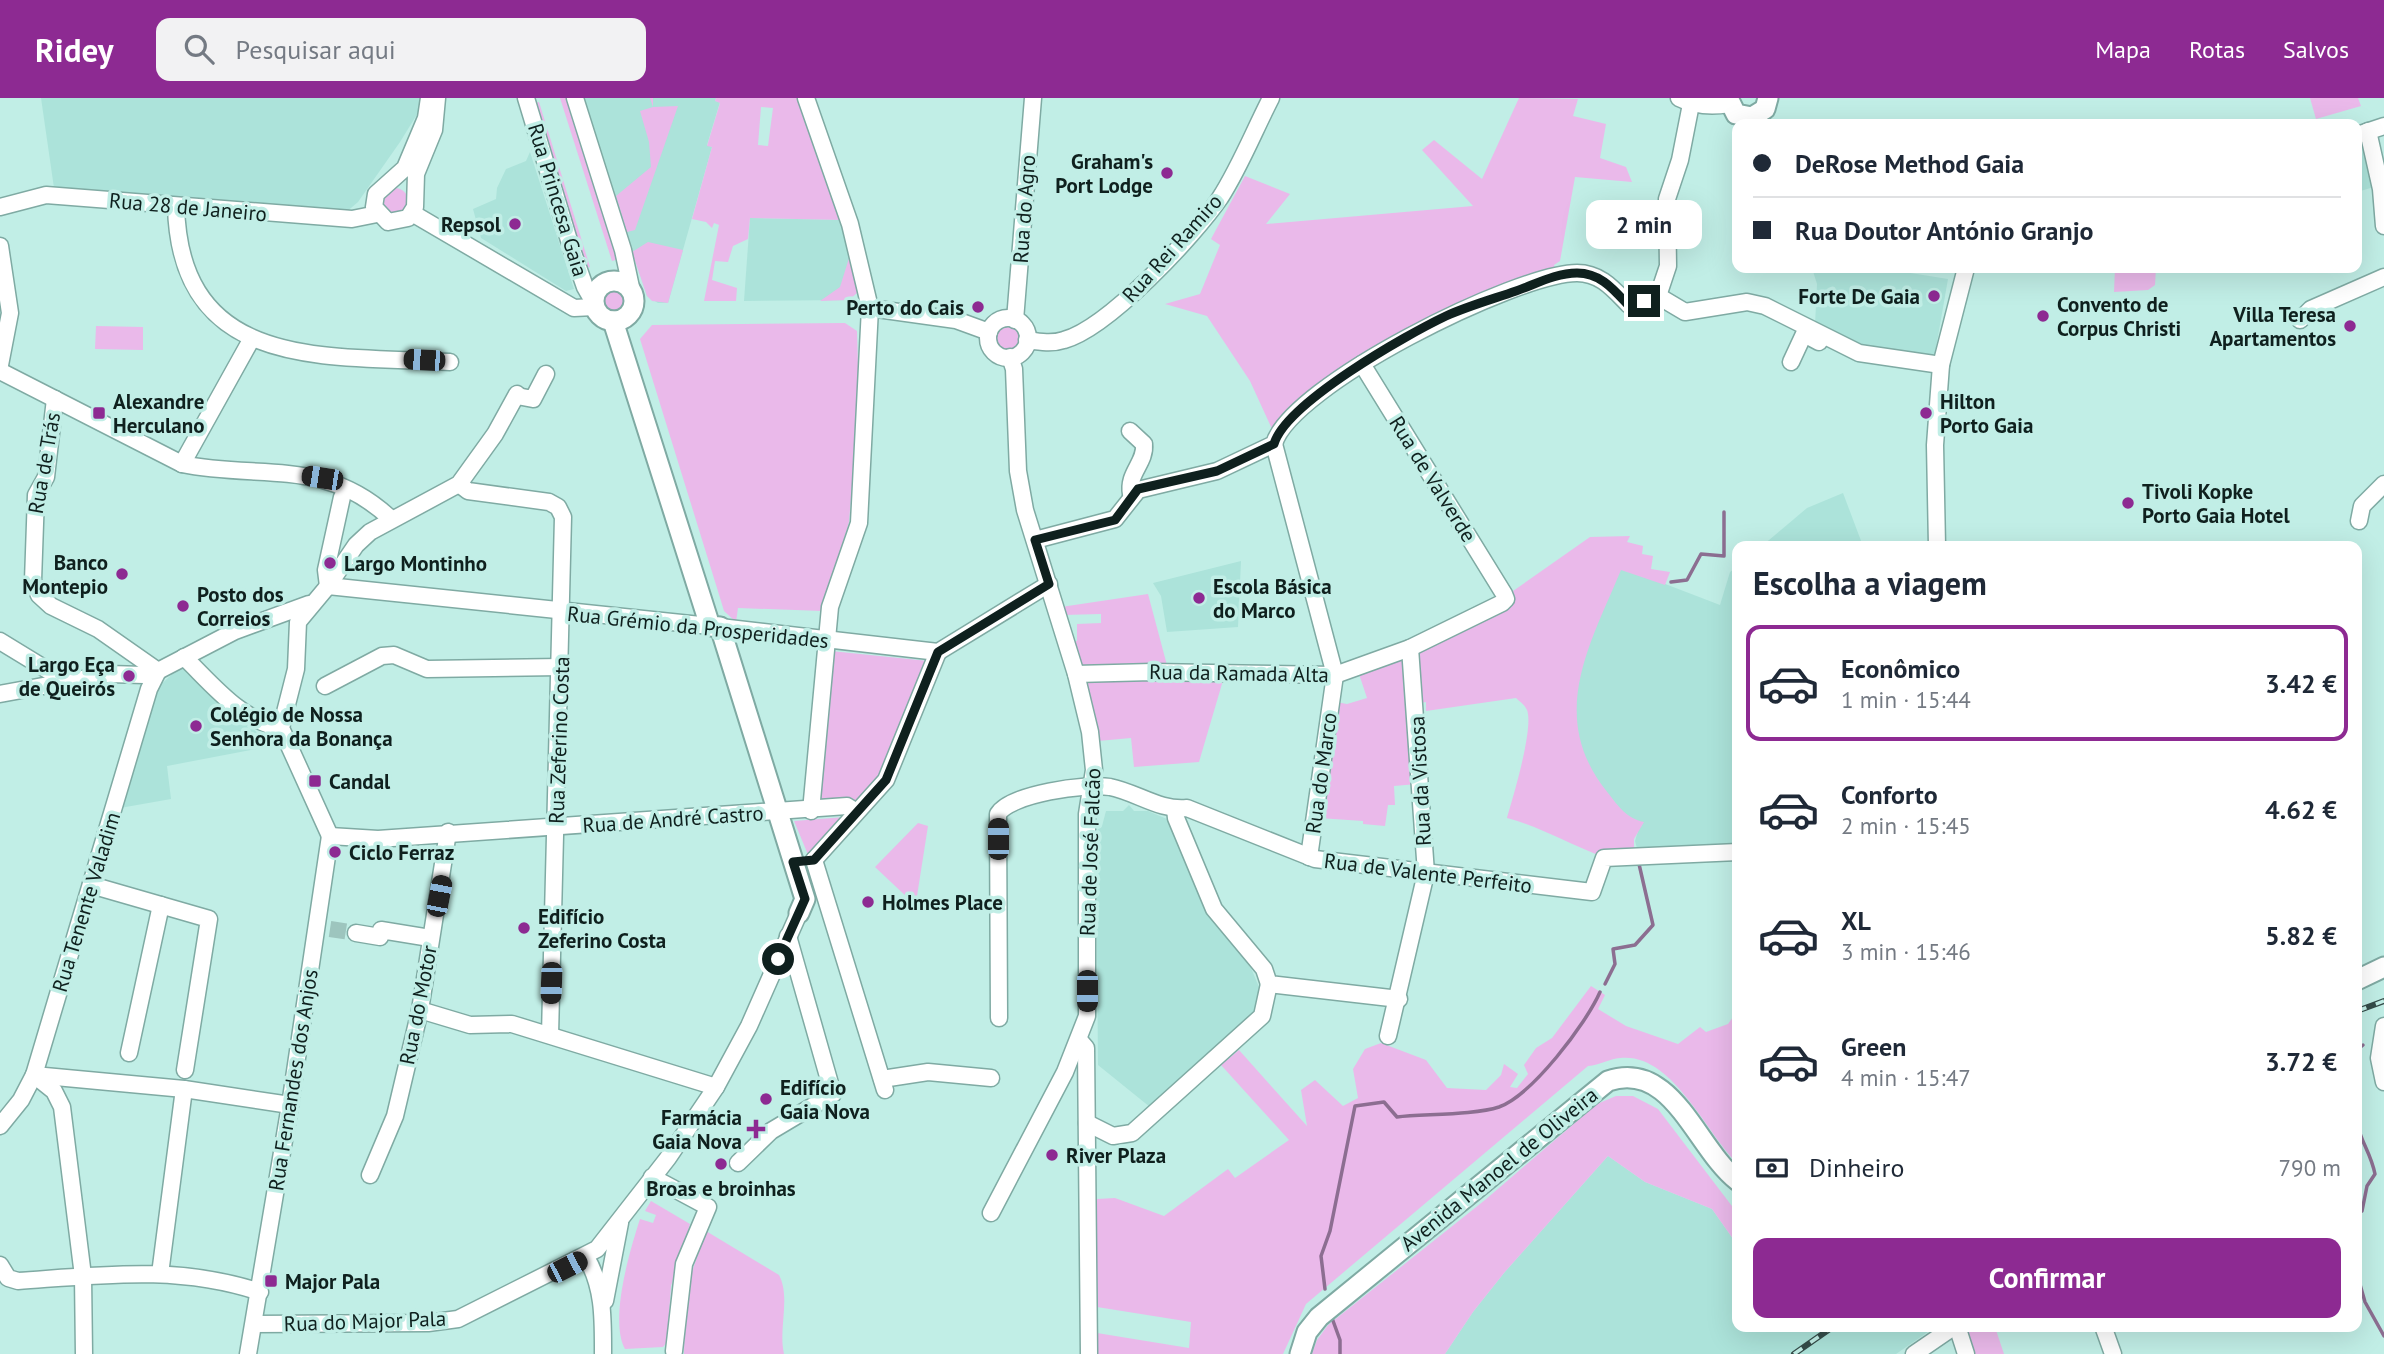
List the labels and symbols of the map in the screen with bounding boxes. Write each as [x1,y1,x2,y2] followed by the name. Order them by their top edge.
[522,120,594,280] street label: Rua Princesa Gaia
[1055,148,1153,199] place label: Graham's Port Lodge
[1007,154,1041,264] street label: Rua do Agro
[1159,165,1175,181] marker: Graham's Port Lodge
[108,187,268,227] street label: Rua 28 de Janeiro
[1116,188,1228,308] street label: Rua Rei Ramiro
[1586,200,1702,248] callout: 2 min
[441,211,502,238] place label: Repsol
[507,216,523,232] marker: Repsol
[1798,283,1920,310] place label: Forte De Gaia
[1628,285,1660,317] route end
[1926,288,1942,304] marker: Forte De Gaia
[2057,291,2181,342] place label: Convento de Corpus Christi
[846,294,964,321] place label: Perto do Cais
[970,299,986,315] marker: Perto do Cais
[2209,301,2336,352] place label: Villa Teresa Apartamentos
[2035,308,2051,324] marker: Convento de Corpus Christi
[2342,318,2358,334] marker: Villa Teresa Apartamentos
[403,348,446,372] car
[113,388,204,439] place label: Alexandre Herculano
[1940,388,2033,439] place label: Hilton Porto Gaia
[91,405,107,421] marker: Alexandre Herculano
[1918,405,1934,421] marker: Hilton Porto Gaia
[22,410,66,516] street label: Rua de Trás
[1383,411,1483,547] street label: Rua de Valverde
[300,464,345,492] car
[2142,478,2290,529] place label: Tivoli Kopke Porto Gaia Hotel
[2120,495,2136,511] marker: Tivoli Kopke Porto Gaia Hotel
[22,549,108,600] place label: Banco Montepio
[344,550,487,577] place label: Largo Montinho
[322,555,338,571] marker: Largo Montinho
[114,566,130,582] marker: Banco Montepio
[1213,573,1332,624] place label: Escola Básica do Marco
[197,581,284,632] place label: Posto dos Correios
[1191,590,1207,606] marker: Escola Básica do Marco
[175,598,191,614] marker: Posto dos Correios
[566,600,830,654] street label: Rua Grémio da Prosperidades
[19,651,115,702] place label: Largo Eça de Queirós
[543,656,575,824] street label: Rua Zeferino Costa
[1149,658,1329,688] street label: Rua da Ramada Alta
[121,668,137,684] marker: Largo Eça de Queirós
[210,701,393,752] place label: Colégio de Nossa Senhora da Bonança
[1299,711,1343,835] street label: Rua do Marco
[1403,715,1437,847] street label: Rua da Vistosa
[188,718,204,734] marker: Colégio de Nossa Senhora da Bonança
[1074,767,1106,937] street label: Rua de José Falcão
[329,768,391,795] place label: Candal
[307,773,323,789] marker: Candal
[582,799,764,839] street label: Rua de André Castro
[46,809,126,995] street label: Rua Tenente Valadim
[988,818,1009,860] car
[349,839,454,866] place label: Ciclo Ferraz
[327,844,343,860] marker: Ciclo Ferraz
[1323,847,1533,899] street label: Rua de Valente Perfeito
[425,873,454,919] car
[882,889,1003,916] place label: Holmes Place
[860,894,876,910] marker: Holmes Place
[538,903,666,954] place label: Edifício Zeferino Costa
[516,920,532,936] marker: Edifício Zeferino Costa
[393,943,443,1067] street label: Rua do Motor
[762,943,794,975] route start
[540,962,563,1004] car
[262,967,324,1193] street label: Rua Fernandes dos Anjos
[1077,970,1098,1012] car
[780,1074,870,1125] place label: Edifício Gaia Nova
[1395,1081,1603,1257] street label: Avenida Manoel de Oliveira
[758,1091,774,1107] marker: Edifício Gaia Nova
[652,1104,742,1155] place label: Farmácia Gaia Nova
[748,1121,764,1137] marker: Farmácia Gaia Nova
[1066,1142,1166,1169] place label: River Plaza
[1044,1147,1060,1163] marker: River Plaza
[713,1156,729,1172] marker: Broas e broinhas
[646,1175,796,1202] place label: Broas e broinhas
[544,1248,591,1286] car
[285,1268,380,1295] place label: Major Pala
[263,1273,279,1289] marker: Major Pala
[283,1305,447,1337] street label: Rua do Major Pala

